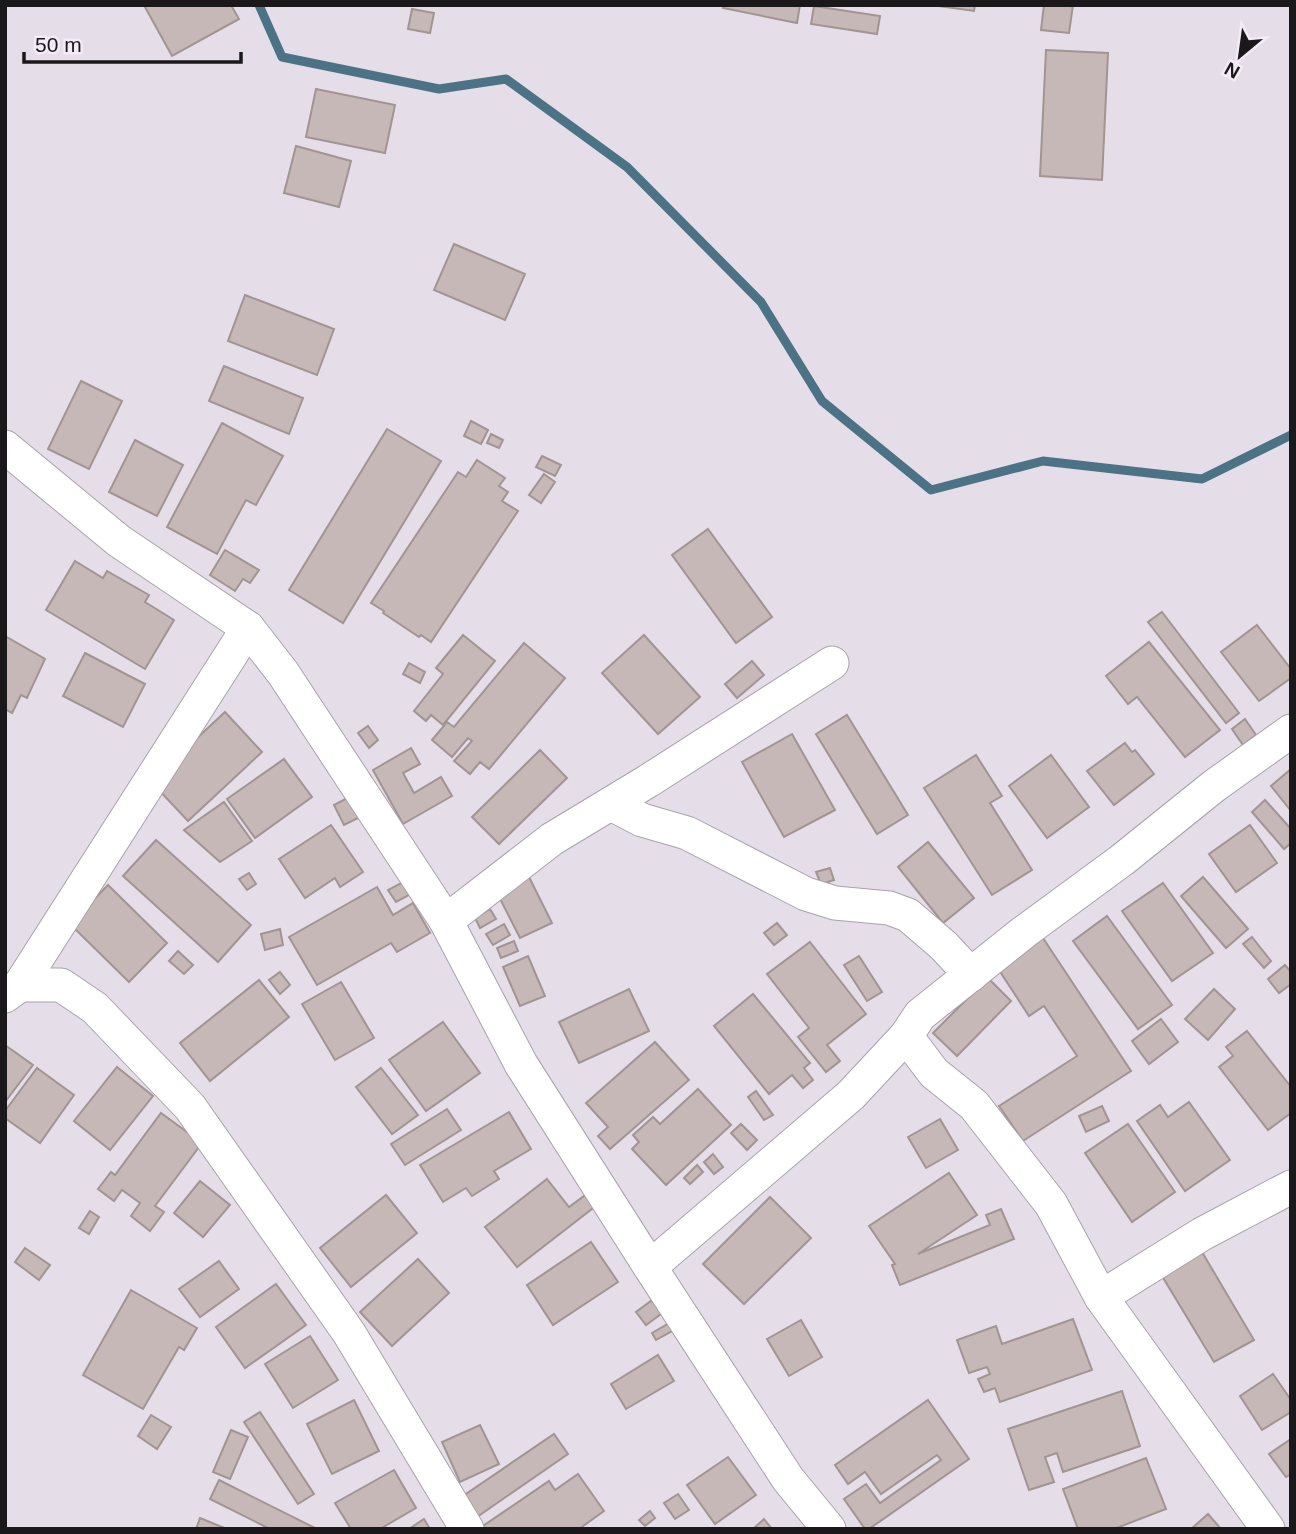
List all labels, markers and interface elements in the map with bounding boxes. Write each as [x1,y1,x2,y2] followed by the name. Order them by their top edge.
[24,21,242,65] scale bar
[1205,21,1275,91] north arrow
[35,33,82,56] text: 50 m
[1221,58,1243,83] text: N

